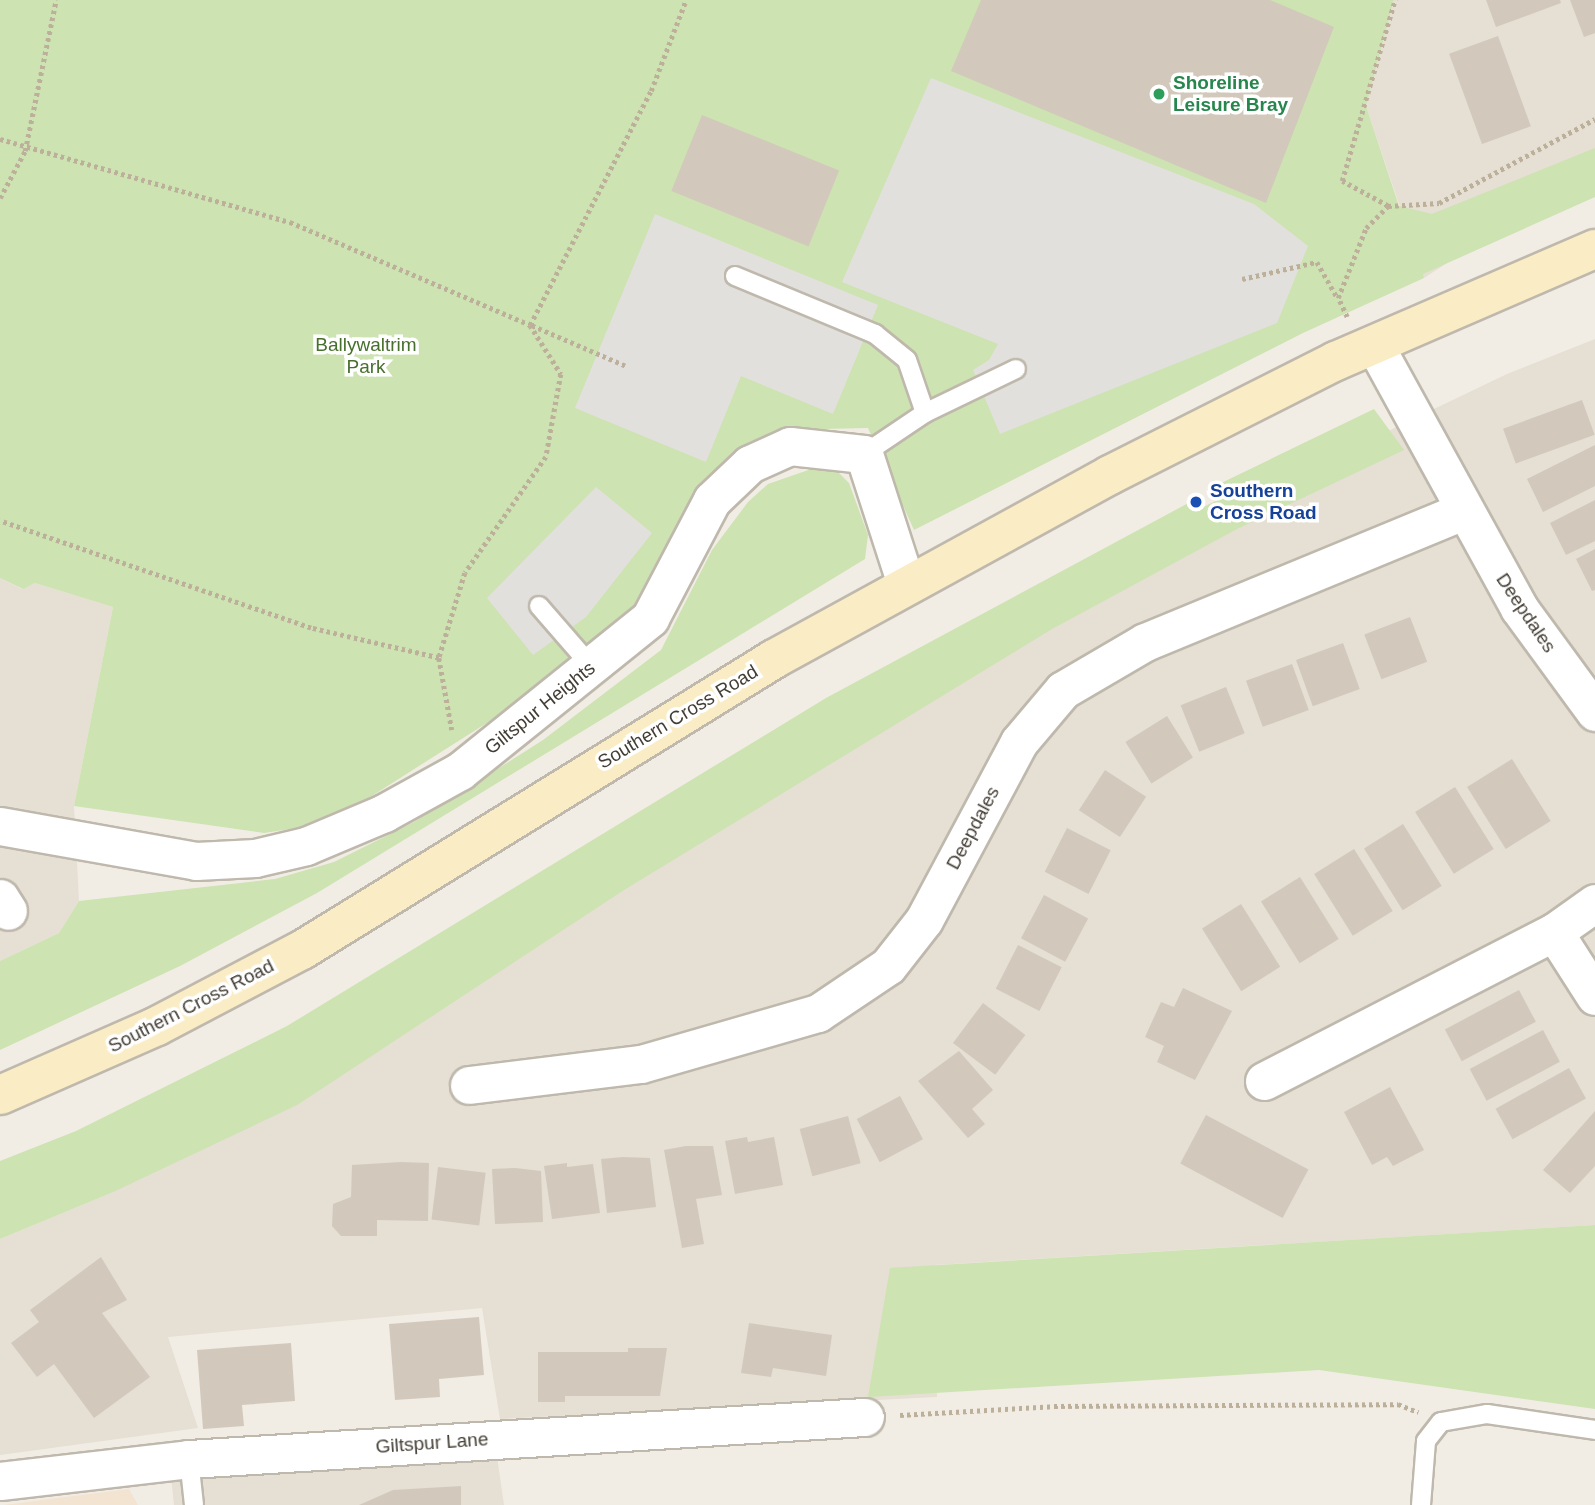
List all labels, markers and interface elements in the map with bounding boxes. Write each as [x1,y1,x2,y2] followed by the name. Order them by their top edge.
[1173,72,1288,116] place label: Shoreline Leisure Bray
[1151,86,1167,102] marker: Shoreline Leisure Bray
[315,334,417,378] park label: Ballywaltrim Park
[1210,480,1317,524] place label: Southern Cross Road
[1188,494,1204,510] marker: Southern Cross Road
[1491,569,1561,657] street label: Deepdales
[480,657,600,759] street label: Giltspur Heights
[594,660,762,774] street label: Southern Cross Road
[942,783,1004,873] street label: Deepdales
[104,954,278,1058] street label: Southern Cross Road
[375,1428,489,1458] street label: Giltspur Lane

